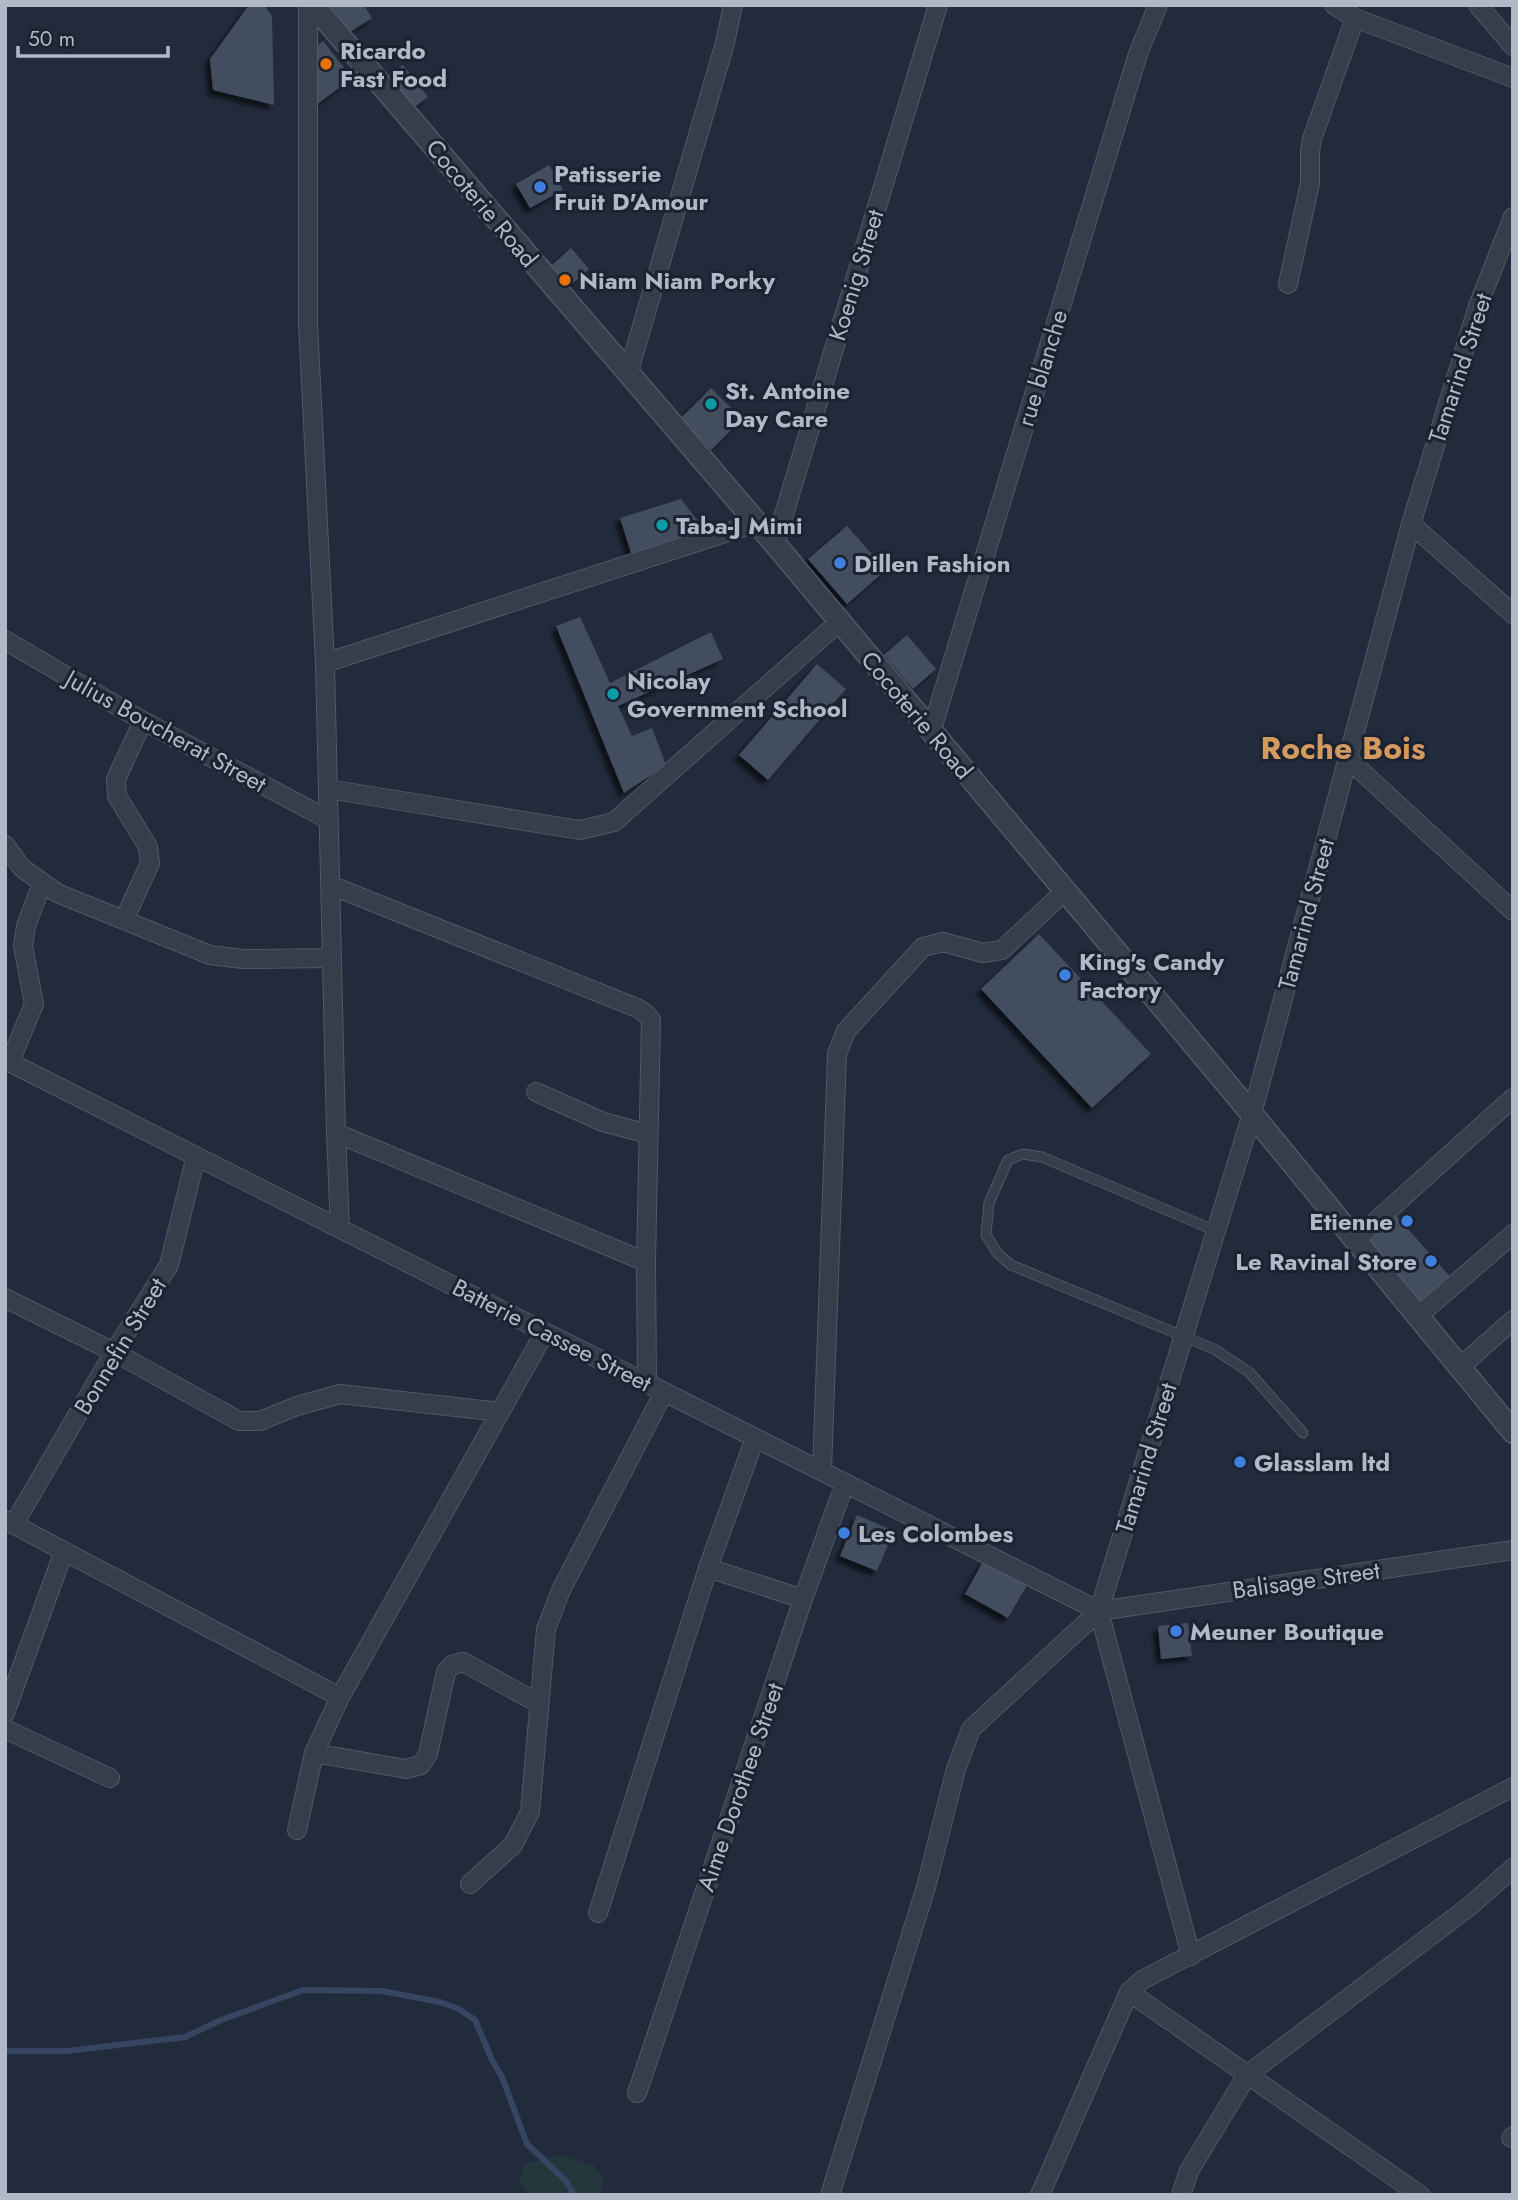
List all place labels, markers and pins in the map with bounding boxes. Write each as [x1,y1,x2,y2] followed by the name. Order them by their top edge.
[340,33,447,96] place label: Ricardo Fast Food
[318,56,334,72] marker: Ricardo Fast Food
[554,156,709,219] place label: Patisserie Fruit D'Amour
[532,179,548,195] marker: Patisserie Fruit D'Amour
[579,263,775,298] place label: Niam Niam Porky
[557,272,573,288] marker: Niam Niam Porky
[725,373,850,436] place label: St. Antoine Day Care
[703,396,719,412] marker: St. Antoine Day Care
[676,508,803,543] place label: Taba-J Mimi
[654,517,670,533] marker: Taba-J Mimi
[854,546,1011,581] place label: Dillen Fashion
[832,555,848,571] marker: Dillen Fashion
[627,663,847,726] place label: Nicolay Government School
[605,686,621,702] marker: Nicolay Government School
[1079,944,1225,1007] place label: King's Candy Factory
[1057,967,1073,983] marker: King's Candy Factory
[1309,1204,1393,1239] place label: Etienne
[1399,1213,1415,1229] marker: Etienne
[1235,1244,1417,1279] place label: Le Ravinal Store
[1423,1253,1439,1269] marker: Le Ravinal Store
[1254,1445,1390,1480] place label: Glasslam ltd
[1232,1454,1248,1470] marker: Glasslam ltd
[858,1516,1013,1551] place label: Les Colombes
[836,1525,852,1541] marker: Les Colombes
[1190,1614,1384,1649] place label: Meuner Boutique
[1168,1623,1184,1639] marker: Meuner Boutique

